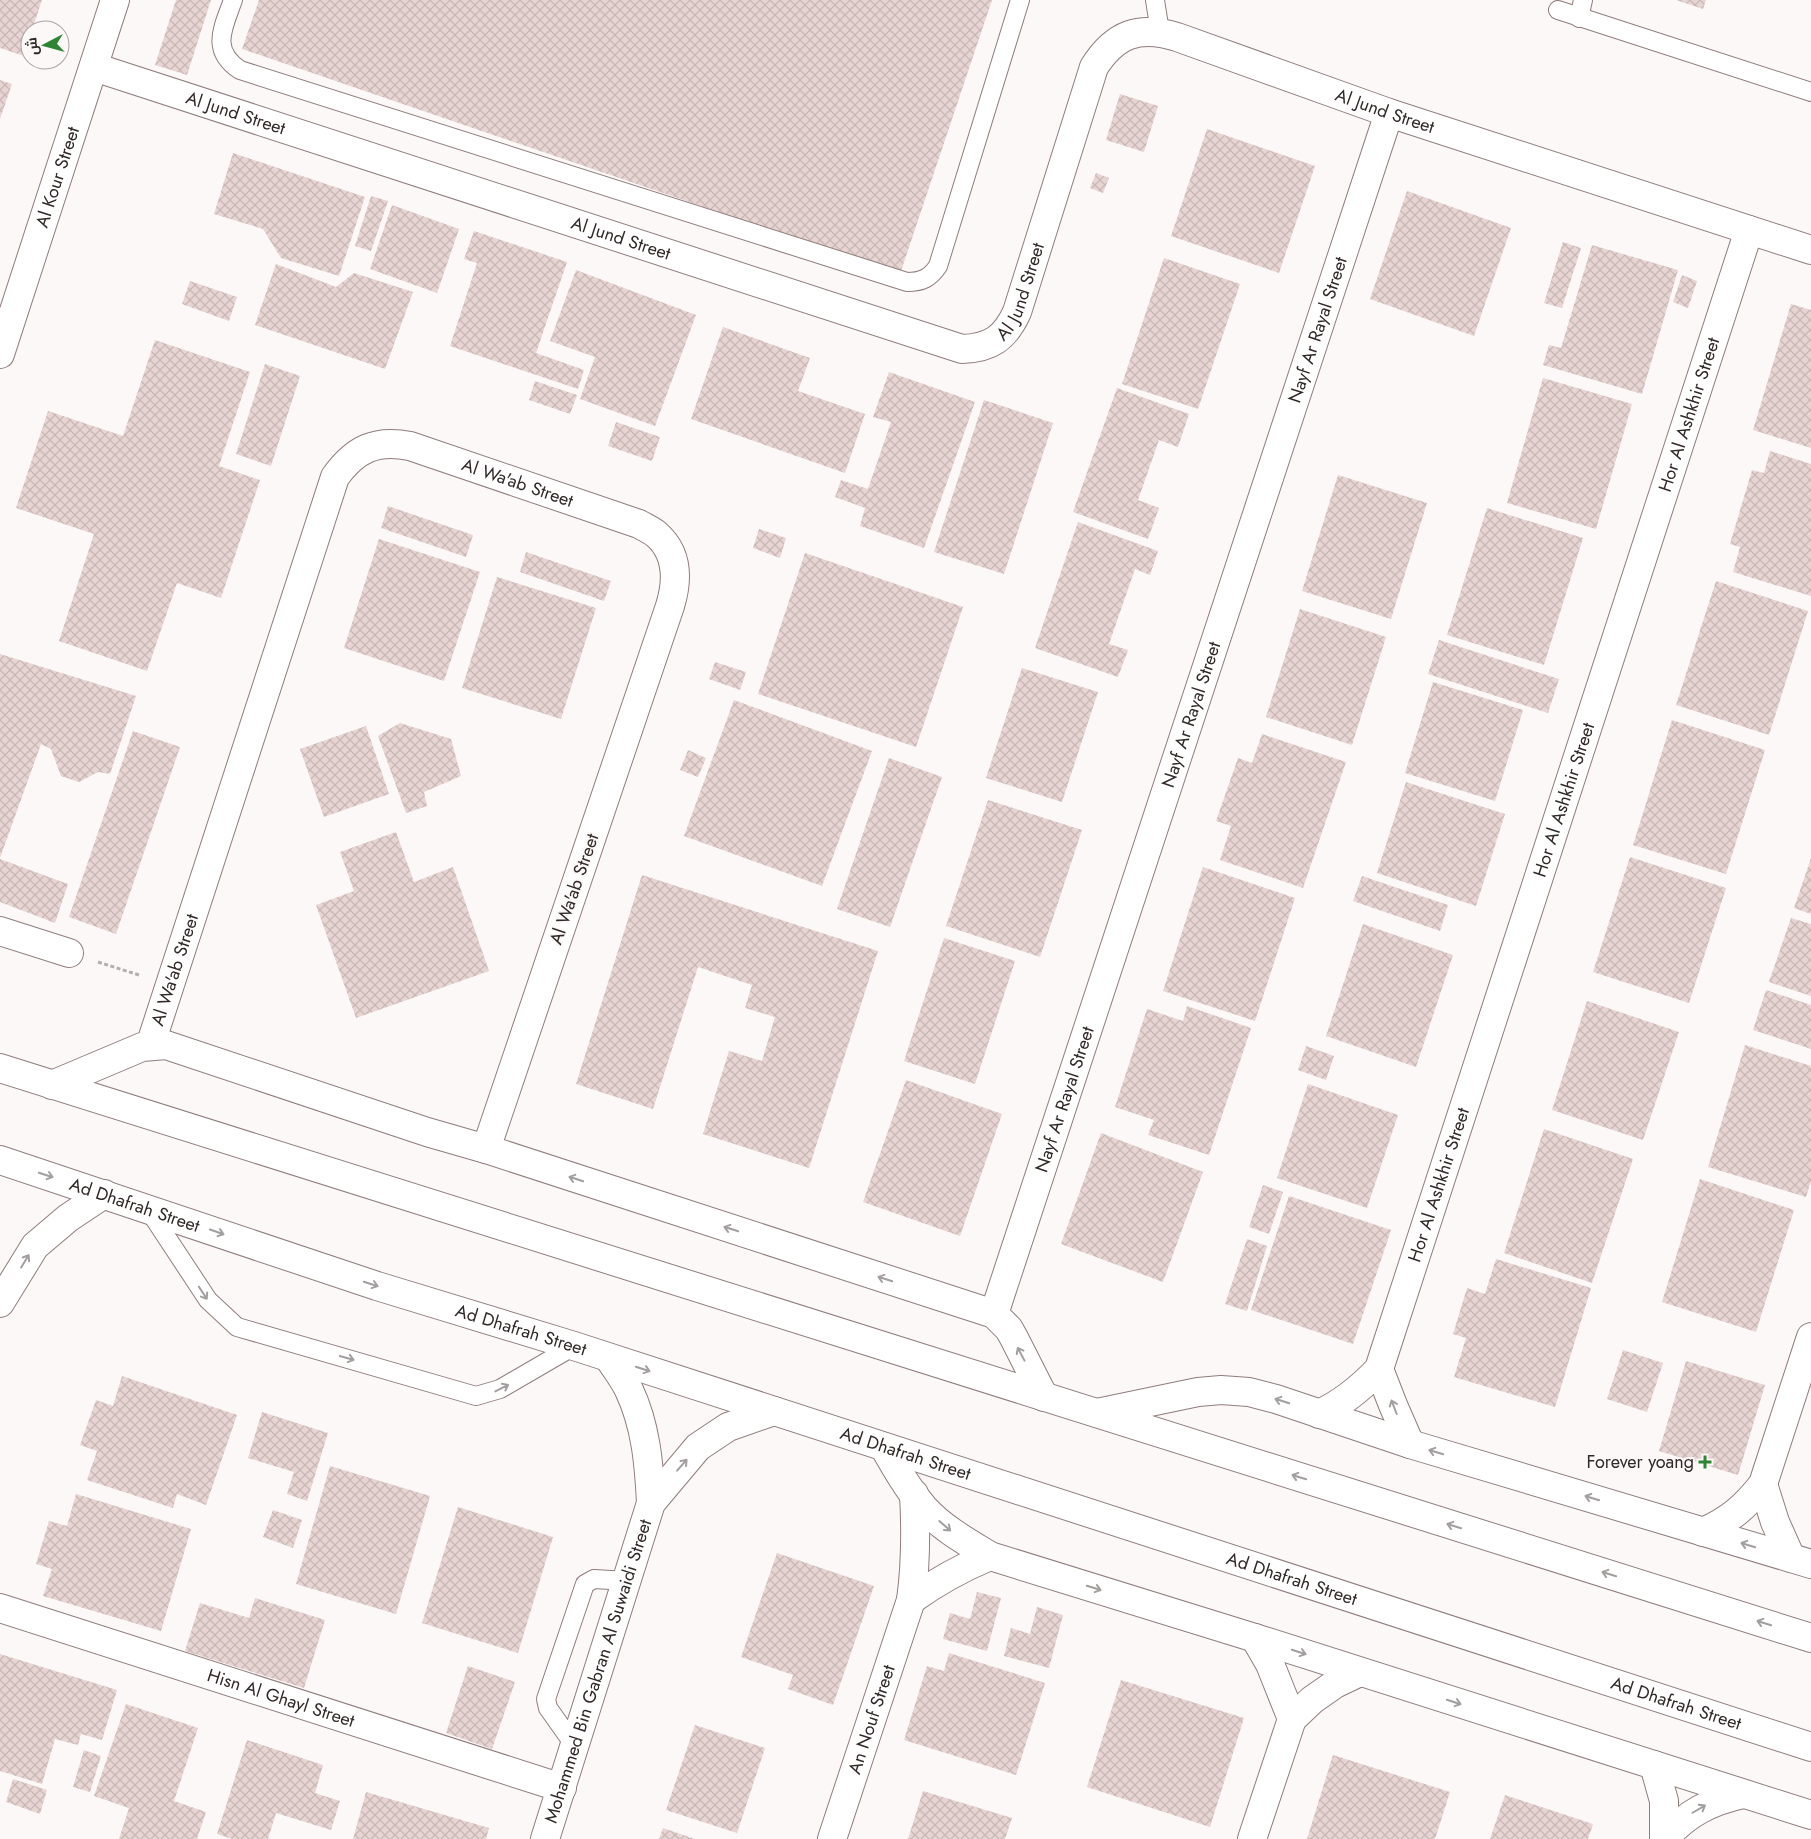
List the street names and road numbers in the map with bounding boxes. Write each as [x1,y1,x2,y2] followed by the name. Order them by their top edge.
[1332,82,1438,140] street label: Al Jund Street
[183,85,290,142] street label: Al Jund Street
[29,123,86,231] street label: Al Kour Street
[568,210,675,267] street label: Al Jund Street
[990,239,1051,347] street label: Al Jund Street
[1282,253,1354,406] street label: Nayf Ar Rayal Street
[1652,333,1726,495] street label: Hor Al Ashkhir Street
[458,452,577,514] street label: Al Wa'ab Street
[1155,638,1227,791] street label: Nayf Ar Rayal Street
[1527,719,1601,880] street label: Hor Al Ashkhir Street
[543,829,605,948] street label: Al Wa'ab Street
[144,910,205,1029] street label: Al Wa'ab Street
[1028,1022,1101,1176] street label: Nayf Ar Rayal Street
[1402,1104,1476,1266] street label: Hor Al Ashkhir Street
[66,1171,204,1239] street label: Ad Dhafrah Street
[452,1298,591,1362] street label: Ad Dhafrah Street
[837,1420,975,1487] street label: Ad Dhafrah Street
[538,1515,658,1826] street label: Mohammed Bin Gabran Al Suwaidi Street
[1223,1545,1361,1612] street label: Ad Dhafrah Street
[841,1661,902,1777] street label: An Nouf Street
[204,1662,359,1734] street label: Hisn Al Ghayl Street
[1607,1670,1745,1737] street label: Ad Dhafrah Street

